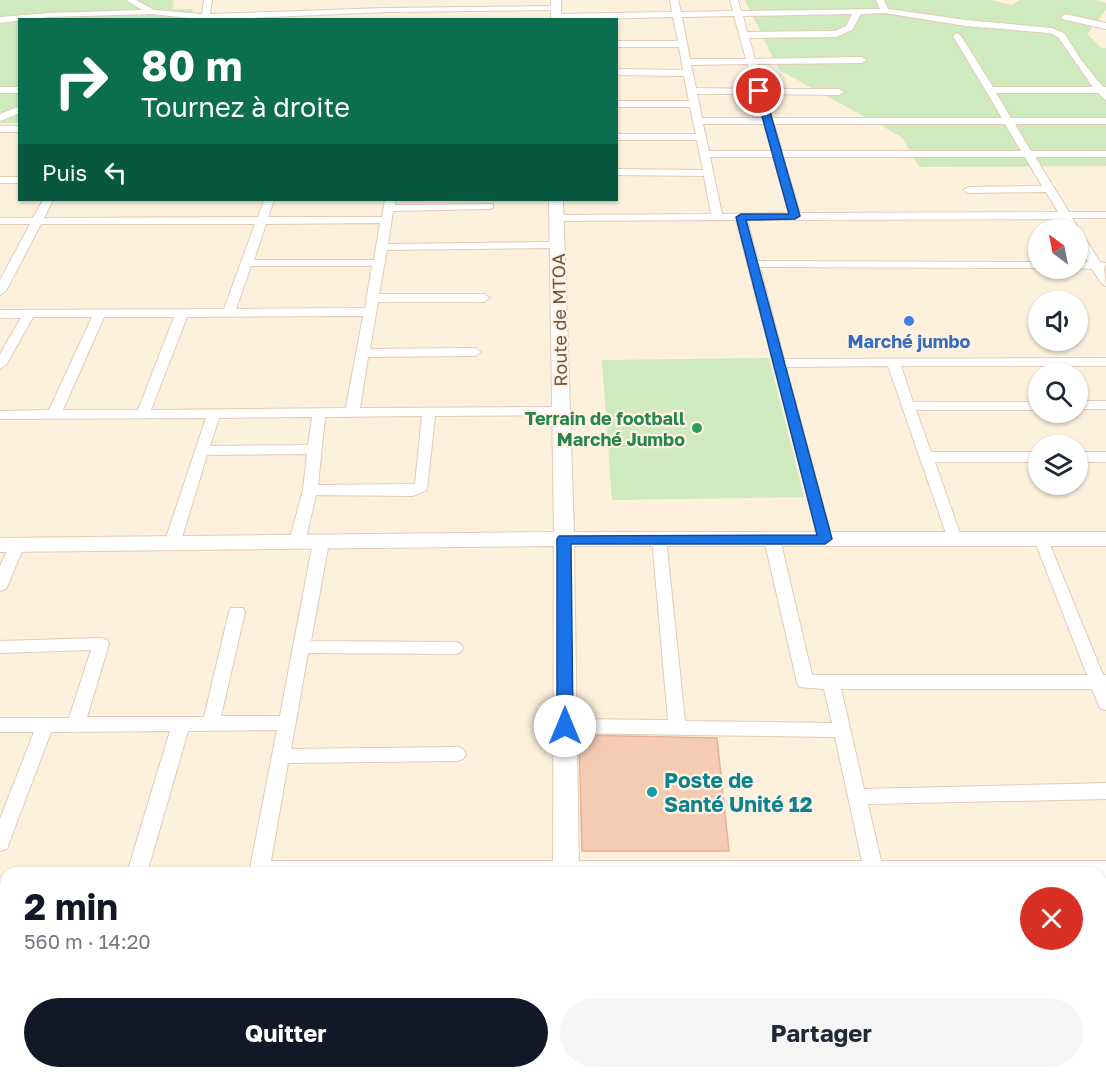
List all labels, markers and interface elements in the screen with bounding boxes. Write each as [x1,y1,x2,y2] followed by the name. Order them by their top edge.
[141,40,242,90] text: 80 m
[42,42,120,120] icon: right
[733,65,784,116] pin
[742,74,775,107] icon: arrive
[141,91,350,123] text: Tournez à droite
[99,156,132,189] icon: left
[42,159,87,186] text: Puis
[1028,219,1088,279] north arrow
[1028,219,1088,495] map controls
[547,253,571,387] street label: Route de MTOA
[1028,291,1088,351] button: sound
[902,314,916,328] marker: Marché jumbo
[848,330,971,352] place label: Marché jumbo
[1028,363,1088,423] button: search
[525,407,685,450] place label: Terrain de football Marché Jumbo
[690,421,704,435] marker: Terrain de football Marché Jumbo
[1028,435,1088,495] button: layers
[533,694,597,758] position arrow
[664,767,813,817] place label: Poste de Santé Unité 12
[645,785,659,799] marker: Poste de Santé Unité 12
[24,885,118,928] text: 2 min
[1020,887,1083,950] button: close
[24,929,151,953] text: 560 m · 14:20
[24,998,548,1067] button: Quitter
[560,998,1083,1067] button: Partager

